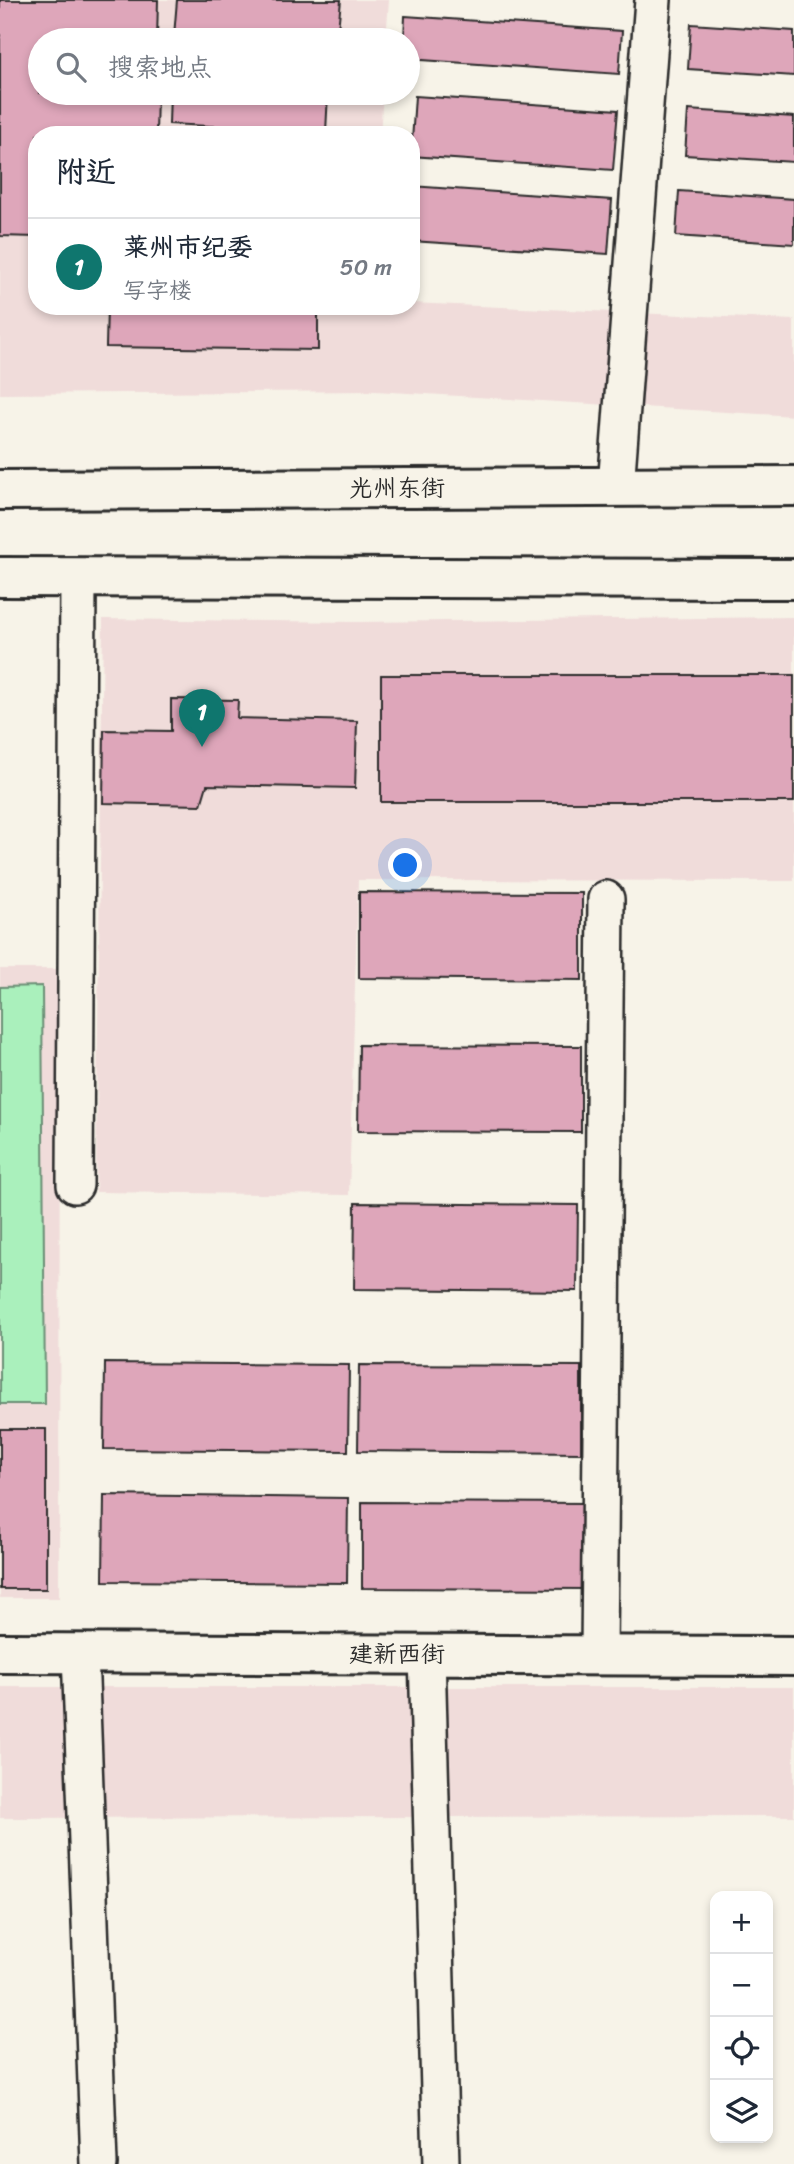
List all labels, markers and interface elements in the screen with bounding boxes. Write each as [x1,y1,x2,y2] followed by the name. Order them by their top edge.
[28,28,420,105] search box
[108,44,212,90] text: 搜索地点
[52,48,90,86] icon: search
[56,145,116,199] text: 附近
[123,224,253,270] text: 莱州市纪委
[74,247,84,288] text: 1
[340,247,392,288] text: 50 m
[123,270,192,311] text: 写字楼
[349,467,445,509] street label: 光州东街
[179,689,225,747] pin: 1
[388,848,422,882] your location
[349,1633,445,1675] street label: 建新西街
[710,1891,773,2143] map controls
[710,1891,773,1954] button: +
[710,1954,773,2017] button: −
[710,2017,773,2080] button: locate
[710,2080,773,2143] button: layers

